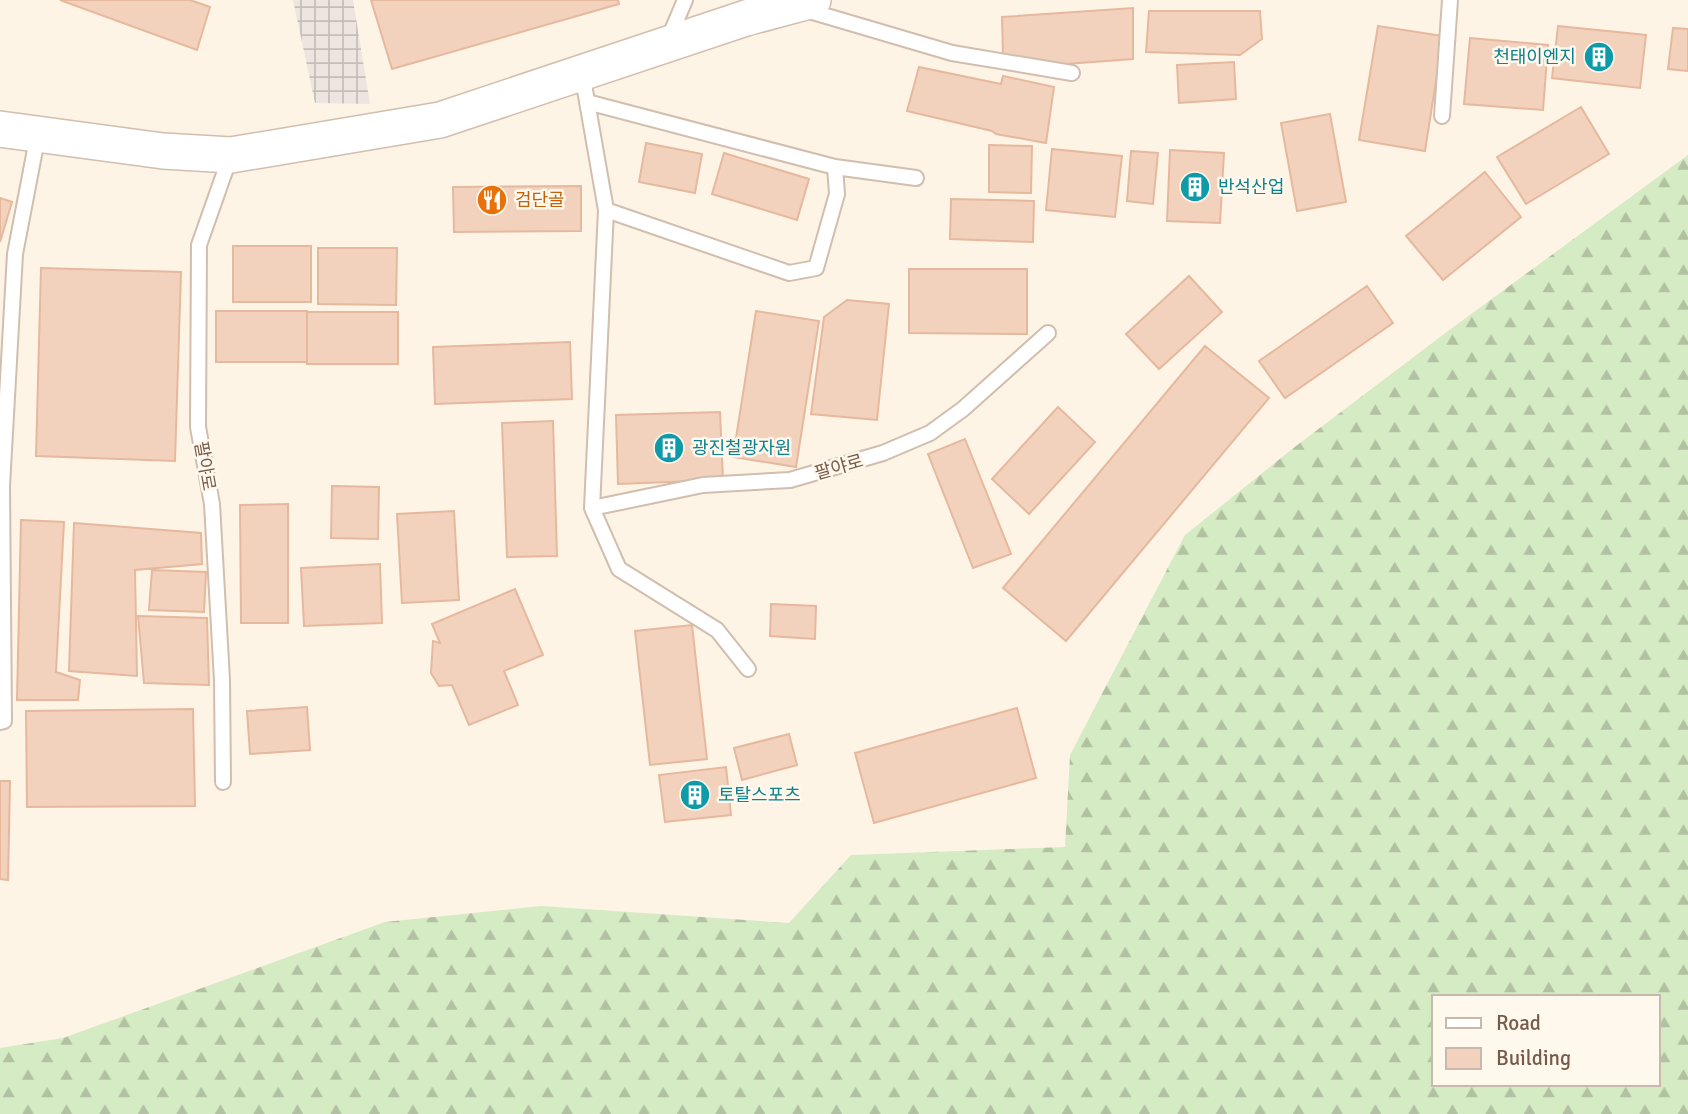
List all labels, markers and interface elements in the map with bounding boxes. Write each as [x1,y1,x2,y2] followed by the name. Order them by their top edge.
[1582,40,1616,74] building icon: 천태이엔지
[1493,46,1576,68] place label: 천태이엔지
[1178,170,1212,204] building icon: 반석산업
[1218,176,1284,198] place label: 반석산업
[475,183,509,217] restaurant icon: 검단골
[515,189,565,211] place label: 검단골
[652,431,686,465] building icon: 광진철광자원
[692,437,791,459] place label: 광진철광자원
[190,440,220,492] street label: 팔야로
[812,450,866,484] street label: 팔야로
[678,778,712,812] building icon: 토탈스포츠
[718,784,801,806] place label: 토탈스포츠
[1432,995,1660,1086] legend
[1496,1010,1541,1036] text: Road
[1496,1045,1571,1071] text: Building

